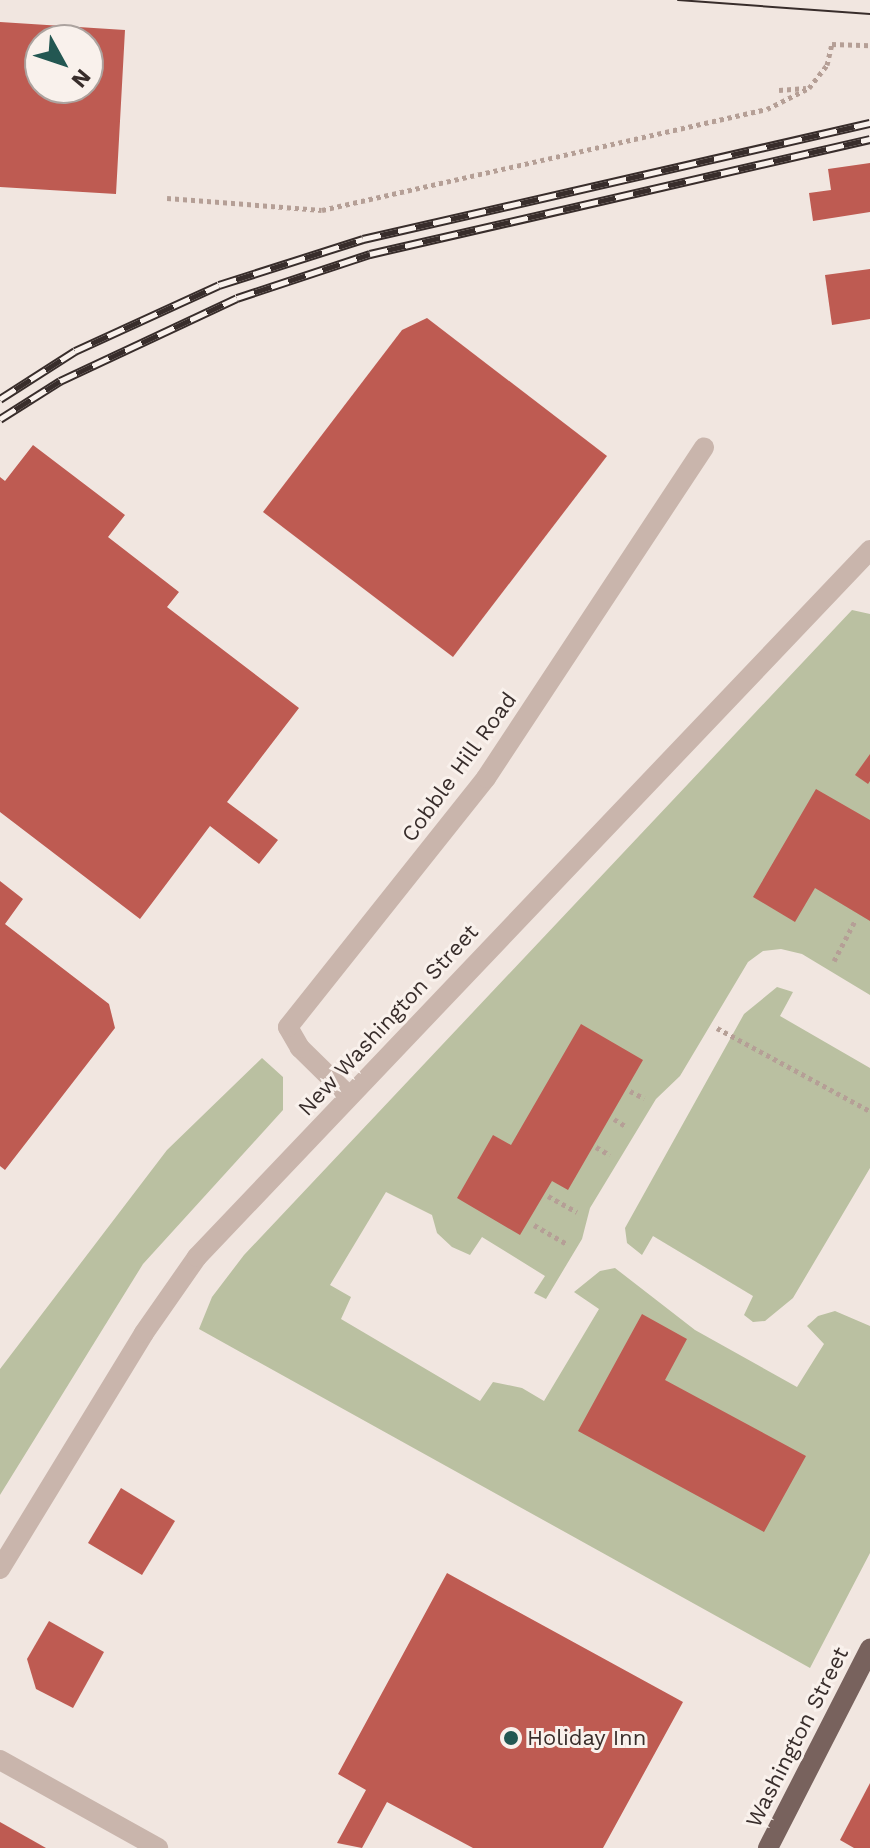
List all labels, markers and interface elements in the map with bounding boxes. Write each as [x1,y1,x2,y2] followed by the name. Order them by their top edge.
[24,24,104,104] north arrow
[66,64,96,93] text: N
[396,687,522,847] street label: Cobble Hill Road
[292,918,484,1122] street label: New Washington Street
[740,1642,854,1832] street label: Washington Street
[527,1725,647,1751] place label: Holiday Inn
[502,1729,520,1747] marker: Holiday Inn

